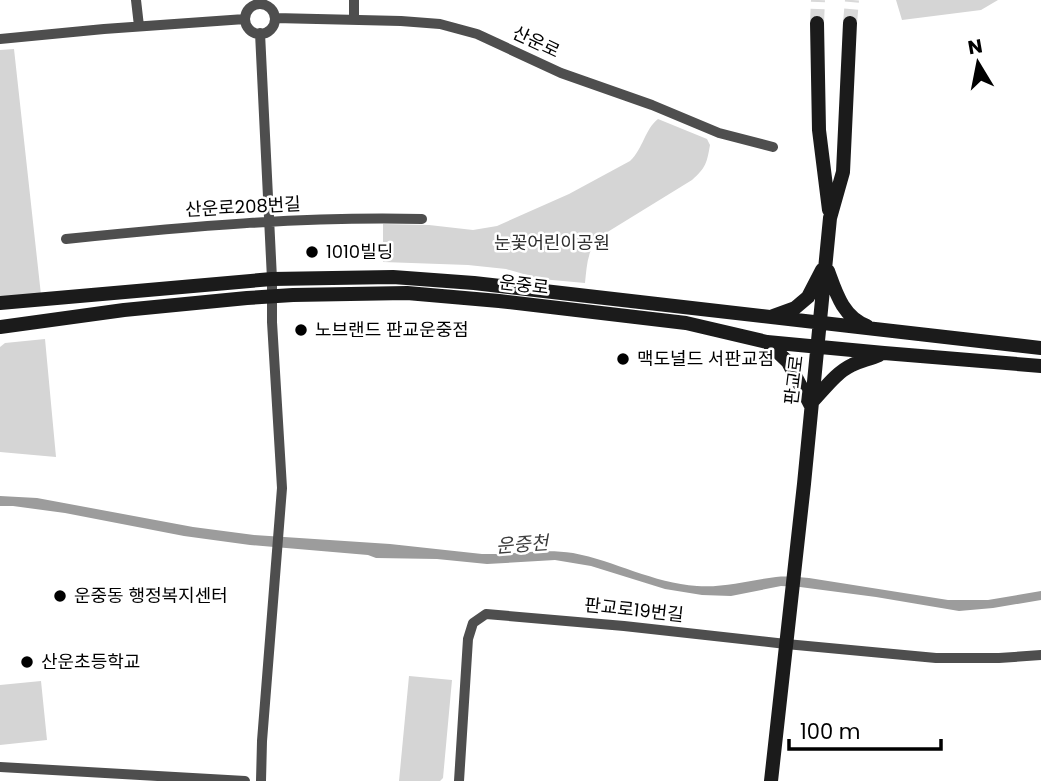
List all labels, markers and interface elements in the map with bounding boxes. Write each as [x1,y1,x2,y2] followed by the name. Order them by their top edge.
[508,20,564,63] street label: 산운로
[943,28,1013,98] north arrow
[966,32,985,61] text: N
[184,191,301,222] street label: 산운로208번길
[494,230,610,255] park label: 눈꽃어린이공원
[326,239,393,264] place label: 1010빌딩
[304,244,320,260] marker: 1010빌딩
[498,269,550,300] street label: 운중로
[315,317,469,342] place label: 노브랜드 판교운중점
[293,322,309,338] marker: 노브랜드 판교운중점
[637,346,774,371] place label: 맥도널드 서판교점
[615,351,631,367] marker: 맥도널드 서판교점
[778,354,809,406] street label: 판교로
[495,529,551,560] water label: 운중천
[74,583,228,608] place label: 운중동 행정복지센터
[52,588,68,604] marker: 운중동 행정복지센터
[583,592,685,627] street label: 판교로19번길
[41,649,140,674] place label: 산운초등학교
[19,654,35,670] marker: 산운초등학교
[789,708,941,752] scale bar
[800,717,860,746] text: 100 m

